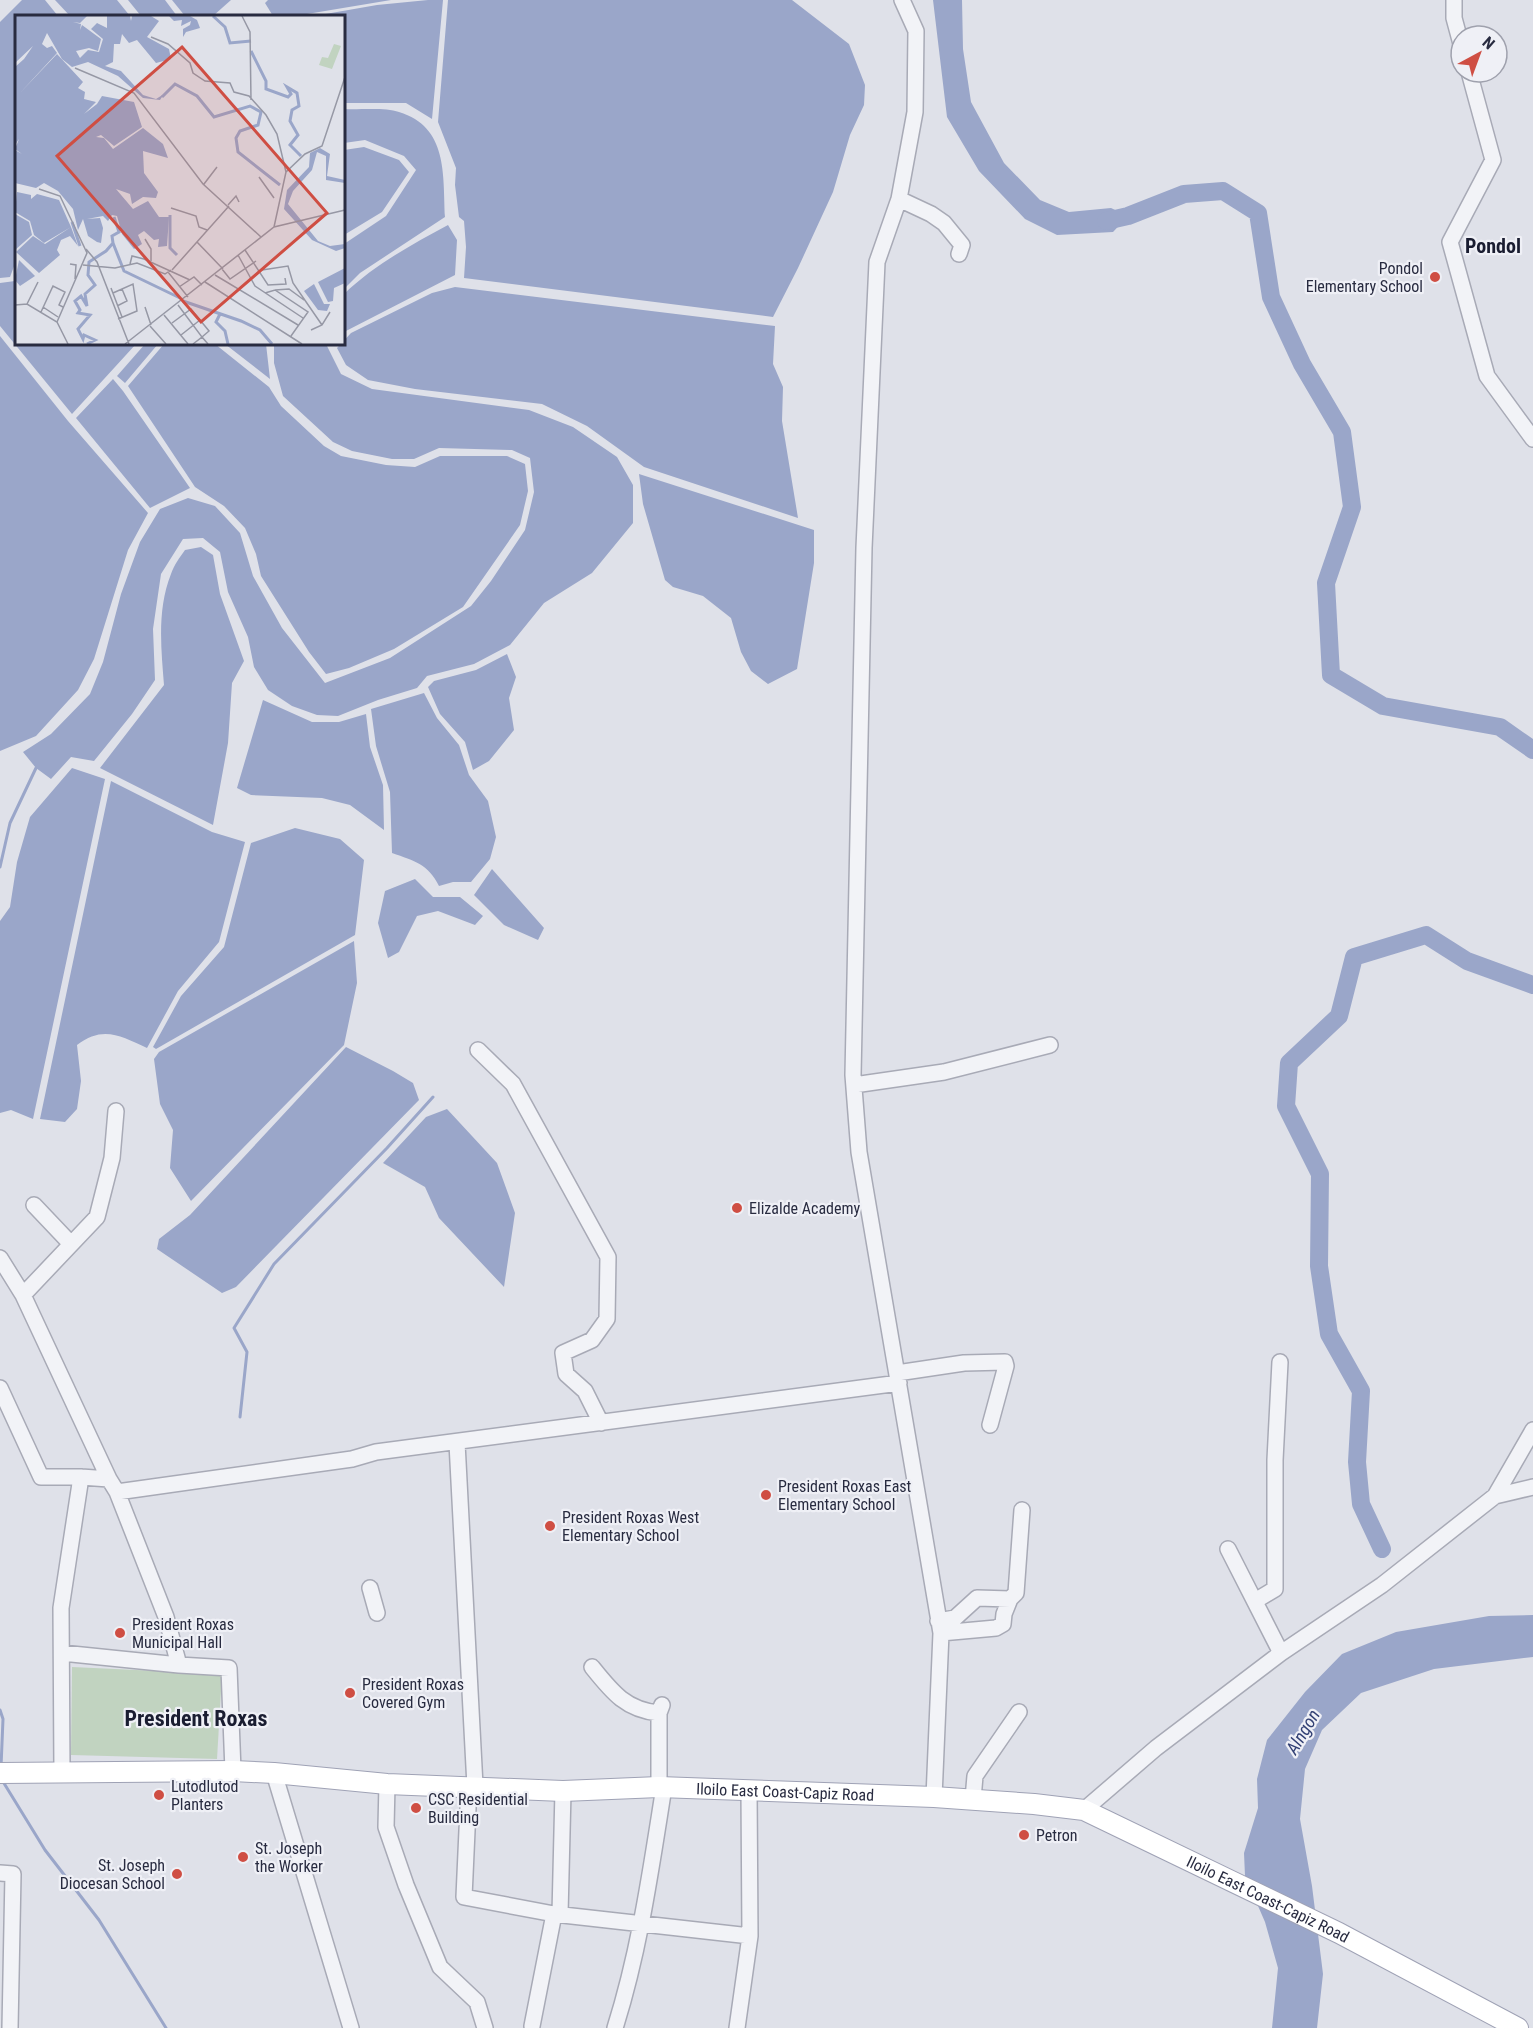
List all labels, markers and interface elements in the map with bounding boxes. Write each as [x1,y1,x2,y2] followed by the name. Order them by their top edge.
[15,15,345,345] inset map
[1449,24,1509,84] north arrow
[1479,33,1498,53] text: N
[1465,234,1521,258] district label: Pondol
[1306,259,1423,296] place label: Pondol Elementary School
[1428,270,1442,284] marker: Pondol Elementary School
[749,1199,861,1218] place label: Elizalde Academy
[730,1201,744,1215] marker: Elizalde Academy
[778,1477,912,1514] place label: President Roxas East Elementary School
[759,1488,773,1502] marker: President Roxas East Elementary School
[562,1508,699,1545] place label: President Roxas West Elementary School
[543,1519,557,1533] marker: President Roxas West Elementary School
[132,1615,234,1652] place label: President Roxas Municipal Hall
[113,1626,127,1640] marker: President Roxas Municipal Hall
[362,1675,464,1712] place label: President Roxas Covered Gym
[343,1686,357,1700] marker: President Roxas Covered Gym
[125,1706,267,1731] district label: President Roxas
[1281,1706,1324,1759] water label: Alngon
[171,1777,239,1814] place label: Lutodlutod Planters
[696,1779,874,1805] street label: Iloilo East Coast-Capiz Road
[152,1788,166,1802] marker: Lutodlutod Planters
[428,1790,528,1827] place label: CSC Residential Building
[409,1801,423,1815] marker: CSC Residential Building
[1036,1826,1078,1845] place label: Petron
[1017,1828,1031,1842] marker: Petron
[255,1839,323,1876] place label: St. Joseph the Worker
[236,1850,250,1864] marker: St. Joseph the Worker
[1184,1852,1352,1947] street label: Iloilo East Coast-Capiz Road
[60,1856,165,1893] place label: St. Joseph Diocesan School
[170,1867,184,1881] marker: St. Joseph Diocesan School

